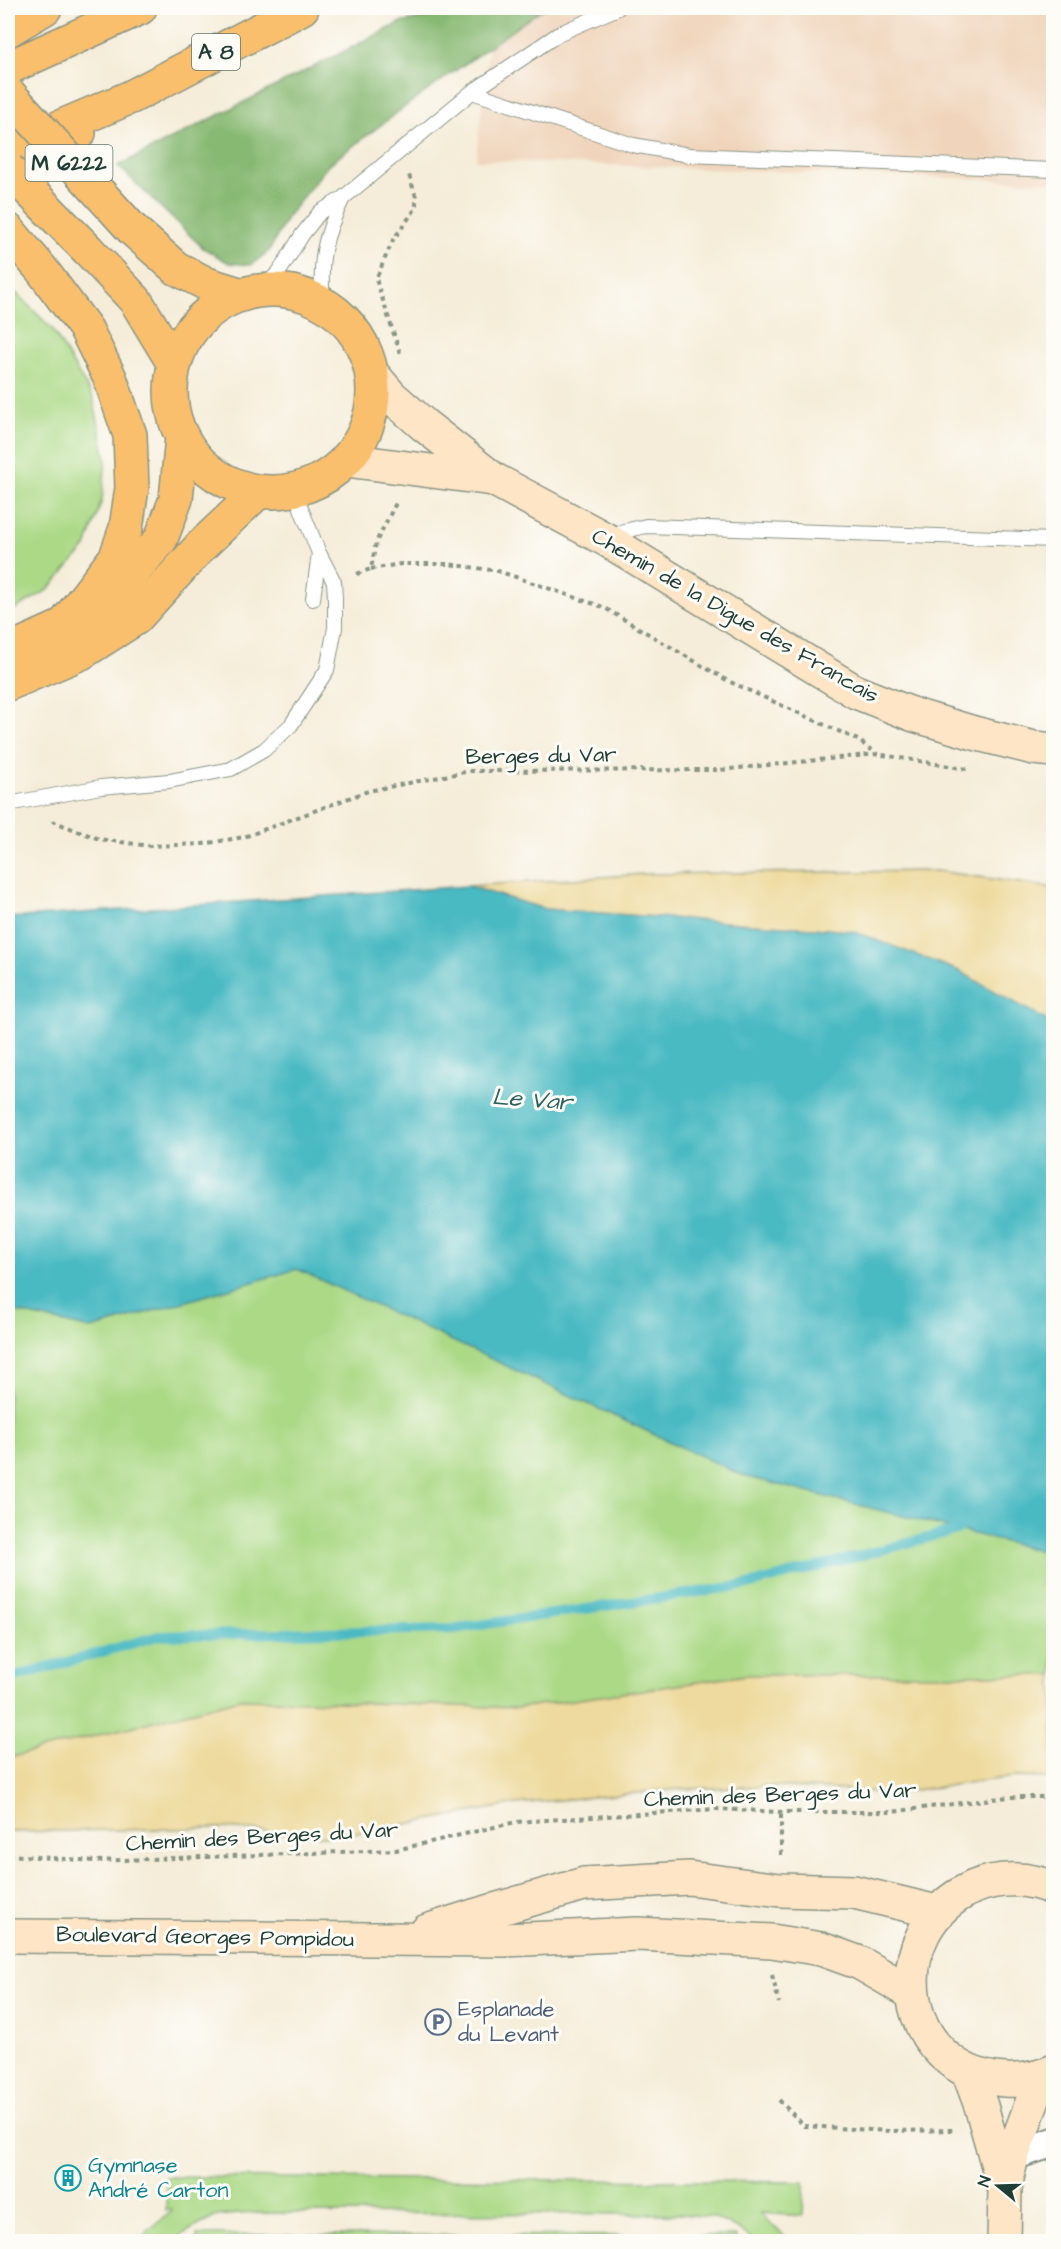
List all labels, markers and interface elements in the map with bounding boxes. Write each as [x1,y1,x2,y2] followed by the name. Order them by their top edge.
[192,34,240,70] road number: A 8
[26,145,112,181] road number: M 6222
[585,521,884,712] street label: Chemin de la Digue des Francais
[465,739,617,774] street label: Berges du Var
[491,1080,576,1120] water label: Le Var
[643,1775,917,1816] street label: Chemin des Berges du Var
[125,1814,399,1861] street label: Chemin des Berges du Var
[56,1919,354,1956] street label: Boulevard Georges Pompidou
[458,1994,559,2050] place label: Esplanade du Levant
[423,2007,453,2037] parking icon: Esplanade du Levant
[88,2150,228,2206] place label: Gymnase André Carton
[968,2156,1028,2216] north arrow
[53,2163,83,2193] building icon: Gymnase André Carton
[973,2173,997,2190] text: N

